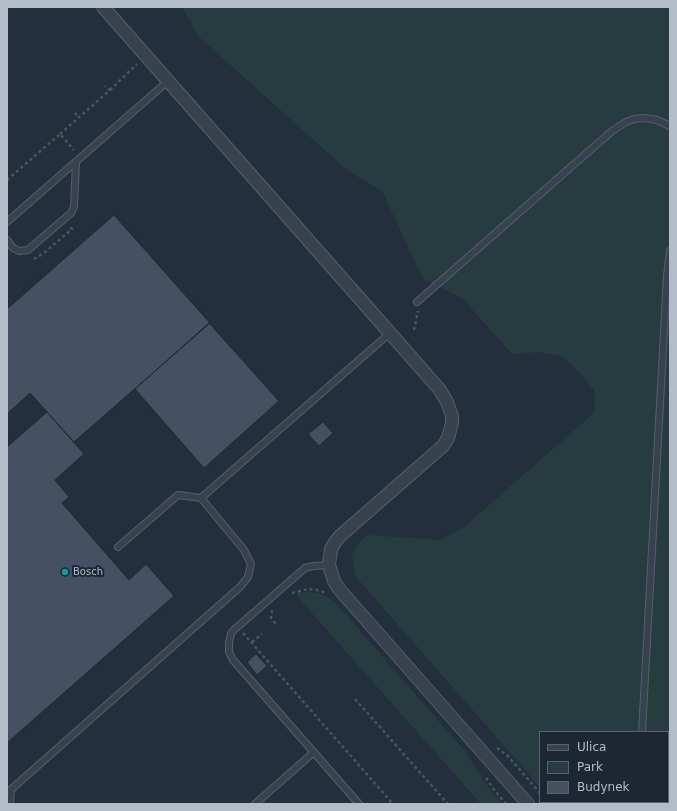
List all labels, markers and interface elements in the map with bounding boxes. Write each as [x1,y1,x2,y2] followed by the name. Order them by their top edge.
[73,566,103,578] place label: Bosch
[60,567,70,577] marker: Bosch
[539,731,669,803] legend
[577,740,606,754] text: Ulica
[577,760,603,774] text: Park
[577,780,630,794] text: Budynek

